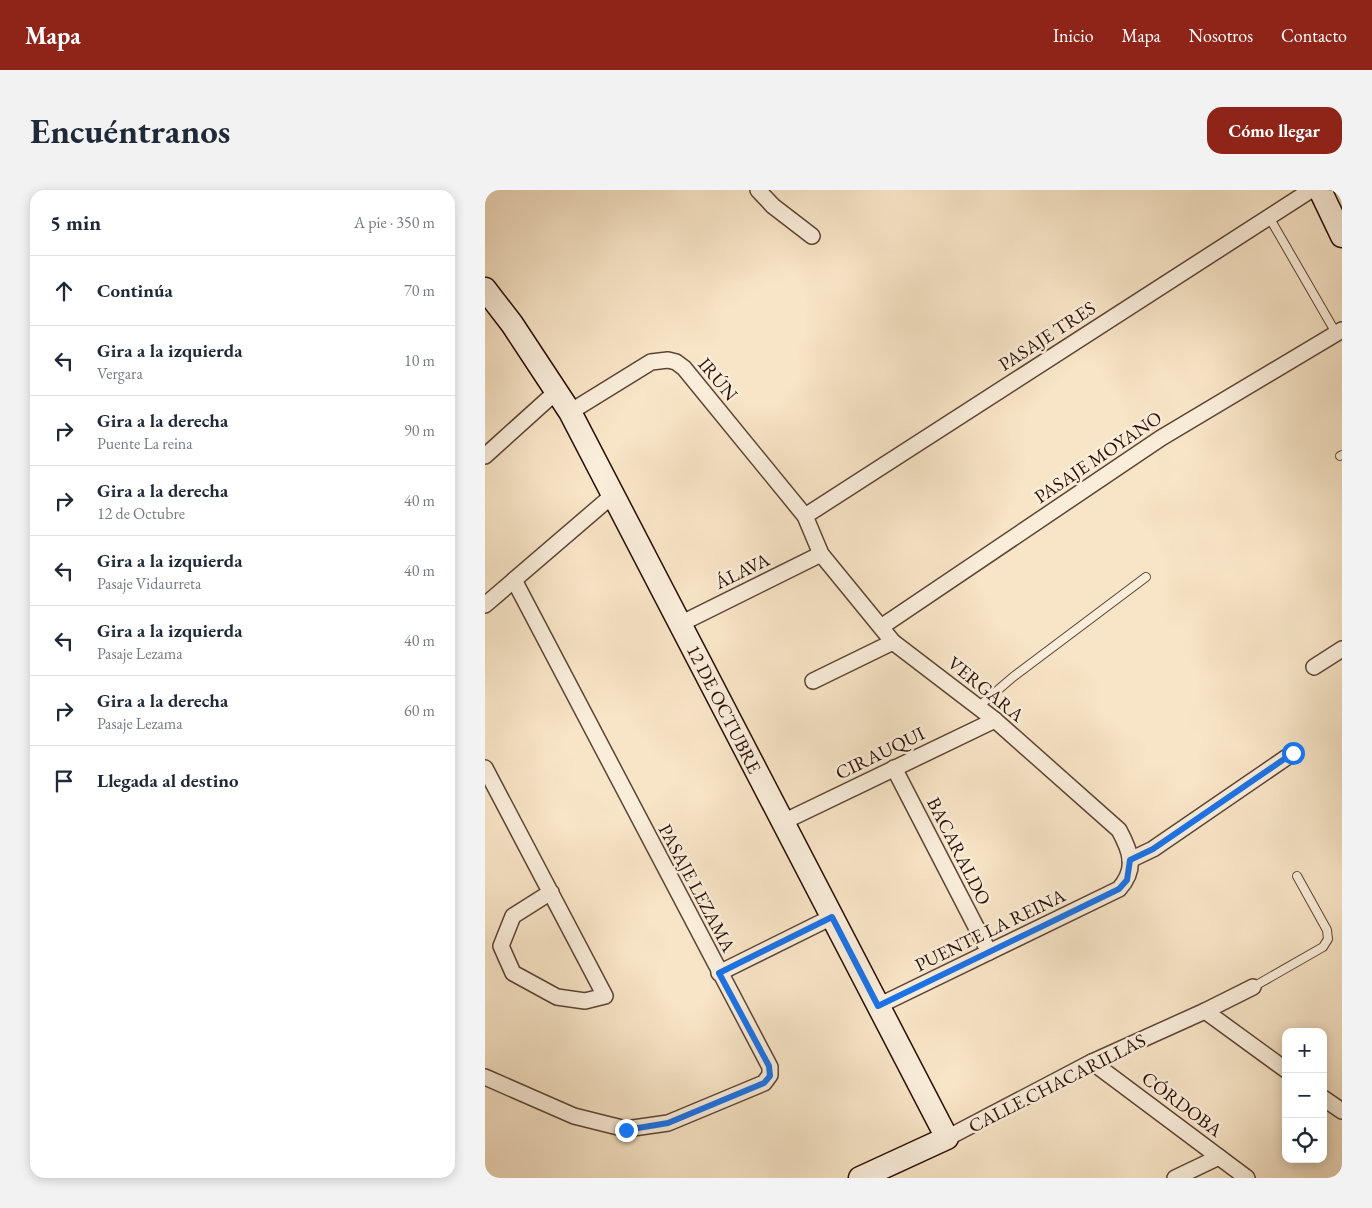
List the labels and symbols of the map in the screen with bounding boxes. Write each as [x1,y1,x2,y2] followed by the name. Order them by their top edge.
[994,295,1100,377] street label: PASAJE TRES
[693,352,743,406] street label: IRÚN
[1029,405,1167,509] street label: PASAJE MOYANO
[709,547,774,595] street label: ÁLAVA
[681,640,767,778] street label: 12 DE OCTUBRE
[943,650,1030,728] street label: VERGARA
[831,720,929,785] street label: CIRAUQUI
[1282,742,1305,765] route start
[921,793,997,909] street label: BACARALDO
[653,820,742,957] street label: PASAJE LEZAMA
[911,882,1070,977] street label: PUENTE LA REINA
[964,1027,1150,1139] street label: CALLE CHACARILLAS
[1137,1066,1228,1143] street label: CÓRDOBA
[615,1119,638,1142] route end

